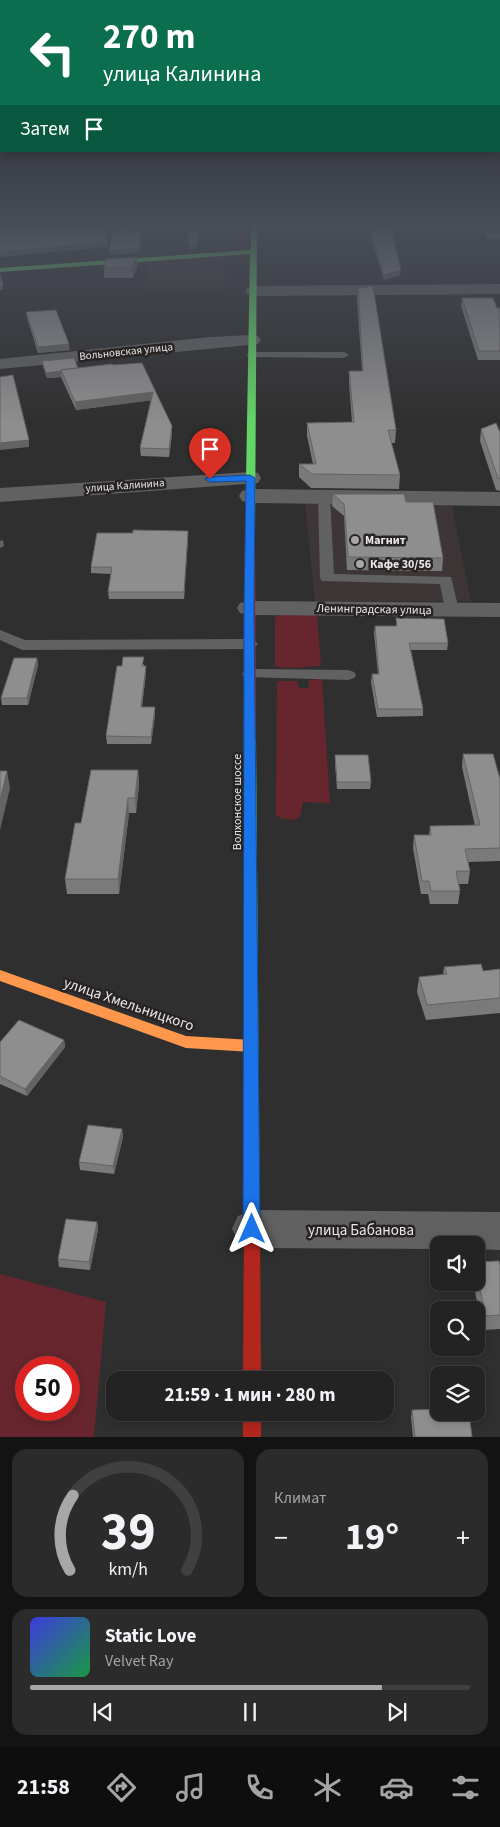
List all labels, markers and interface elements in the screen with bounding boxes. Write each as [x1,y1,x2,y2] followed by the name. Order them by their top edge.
[103,12,195,62] text: 270 m
[20,20,85,85] icon: left
[103,58,261,90] text: улица Калинина
[80,115,108,143] icon: arrive
[20,116,70,143] text: Затем
[79,339,174,364] street label: Вольновская улица
[189,428,231,479] pin
[196,435,224,463] icon: arrive
[85,475,165,496] street label: улица Калинина
[365,532,406,549] place label: Магнит
[349,534,361,546] marker: Магнит
[370,556,431,573] place label: Кафе 30/56
[354,558,366,570] marker: Кафе 30/56
[316,600,432,619] street label: Ленинградская улица
[229,754,246,850] street label: Волхонское шоссе
[61,972,197,1037] street label: улица Хмельницкого
[225,1202,277,1254] position arrow
[308,1220,414,1241] street label: улица Бабанова
[430,1236,485,1421] map controls
[430,1236,485,1291] button: sound
[430,1301,485,1356] button: search
[15,1356,80,1421] speed limit sign: 50
[430,1366,485,1421] button: layers
[164,1382,336,1409] text: 21:59 · 1 мин · 280 m
[274,1487,326,1509] text: Климат
[101,1496,155,1570] text: 39
[345,1510,399,1564] text: 19°
[274,1518,288,1558] text: −
[456,1518,470,1558] text: +
[108,1557,148,1582] text: km/h
[105,1623,196,1650] text: Static Love
[105,1650,173,1672] text: Velvet Ray
[89,1698,117,1726] icon: previous
[236,1698,264,1726] icon: pause
[383,1698,411,1726] icon: next
[104,1770,139,1805] icon: directions
[173,1770,208,1805] icon: music
[242,1770,277,1805] icon: phone
[310,1770,345,1805] icon: climate
[379,1770,414,1805] icon: car
[448,1770,483,1805] icon: filters
[17,1771,70,1803] text: 21:58

